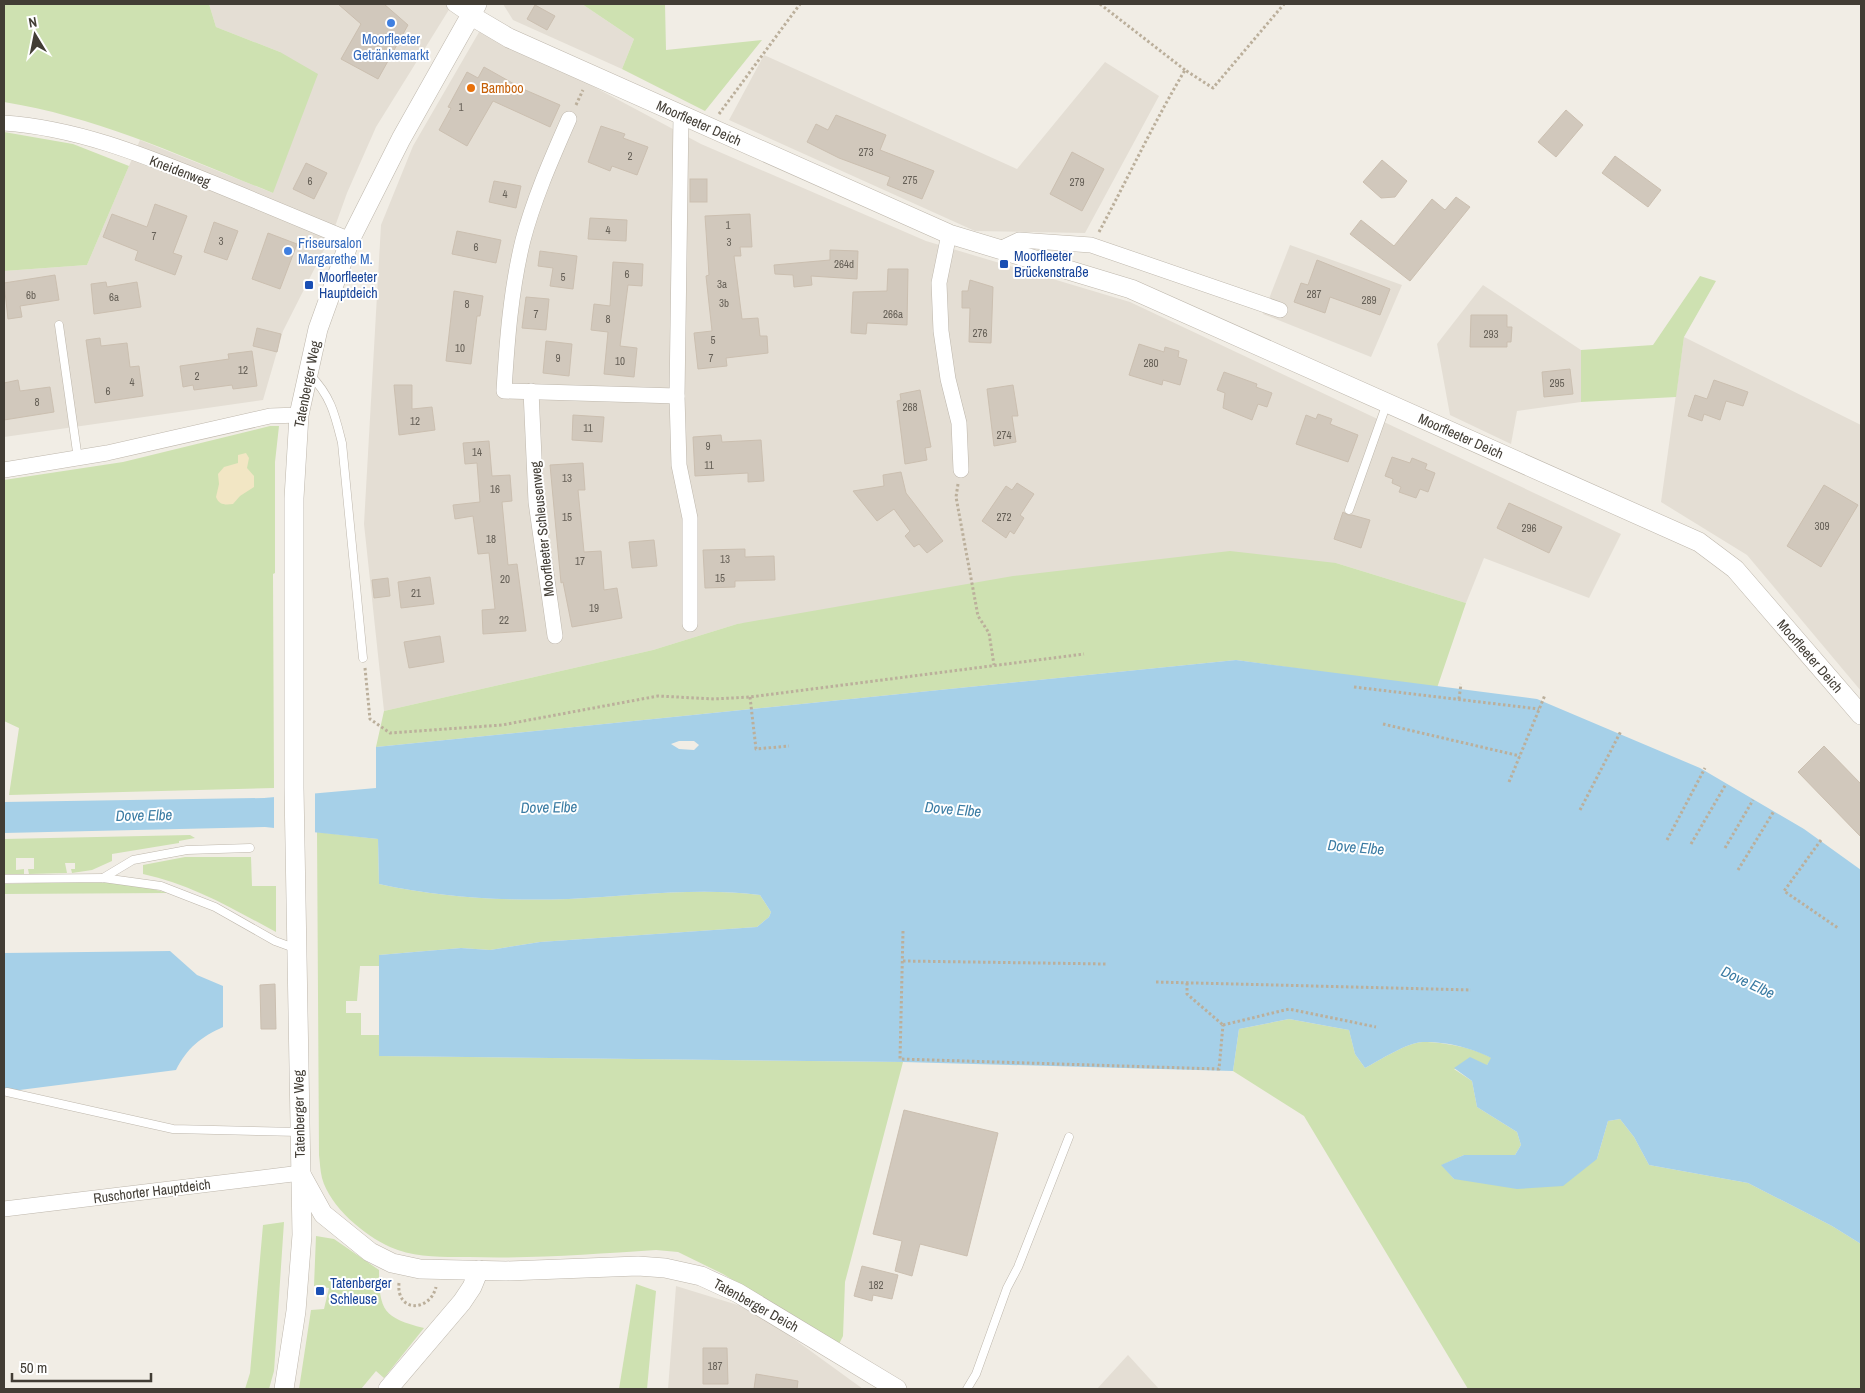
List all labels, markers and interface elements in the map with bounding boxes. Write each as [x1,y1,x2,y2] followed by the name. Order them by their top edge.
[10,10,60,60] north arrow
[27,13,38,32] text: N
[385,17,397,29] marker: Moorfleeter Getränkemarkt
[353,30,429,64] place label: Moorfleeter Getränkemarkt
[481,79,524,97] place label: Bamboo
[465,82,477,94] marker: Bamboo
[654,96,744,150] street label: Moorfleeter Deich
[458,100,464,114] house number: 1
[858,145,874,159] house number: 273
[627,149,633,163] house number: 2
[147,151,214,191] street label: Kneidenweg
[902,173,918,187] house number: 275
[307,174,313,188] house number: 6
[1069,175,1085,189] house number: 279
[502,187,508,201] house number: 4
[725,218,731,232] house number: 1
[605,223,611,237] house number: 4
[151,229,157,243] house number: 7
[218,234,224,248] house number: 3
[298,234,373,268] place label: Friseursalon Margarethe M.
[726,235,732,249] house number: 3
[473,240,479,254] house number: 6
[282,245,294,257] marker: Friseursalon Margarethe M.
[1014,247,1089,281] place label: Moorfleeter Brückenstraße
[834,257,854,271] house number: 264d
[998,258,1010,270] marker: Moorfleeter Brückenstraße
[624,267,630,281] house number: 6
[319,268,378,302] place label: Moorfleeter Hauptdeich
[560,270,566,284] house number: 5
[717,277,727,291] house number: 3a
[303,279,315,291] marker: Moorfleeter Hauptdeich
[1306,287,1322,301] house number: 287
[26,288,36,302] house number: 6b
[109,290,119,304] house number: 6a
[1361,293,1377,307] house number: 289
[719,296,729,310] house number: 3b
[464,297,470,311] house number: 8
[533,307,539,321] house number: 7
[883,307,903,321] house number: 266a
[605,312,611,326] house number: 8
[972,326,988,340] house number: 276
[1483,327,1499,341] house number: 293
[710,333,716,347] house number: 5
[290,338,324,429] street label: Tatenberger Weg
[455,341,465,355] house number: 10
[555,351,561,365] house number: 9
[708,351,714,365] house number: 7
[615,354,625,368] house number: 10
[1143,356,1159,370] house number: 280
[238,363,248,377] house number: 12
[194,369,200,383] house number: 2
[129,375,135,389] house number: 4
[1549,376,1565,390] house number: 295
[105,384,111,398] house number: 6
[34,395,40,409] house number: 8
[902,400,918,414] house number: 268
[1416,409,1506,463] street label: Moorfleeter Deich
[410,414,420,428] house number: 12
[583,421,593,435] house number: 11
[996,428,1012,442] house number: 274
[705,439,711,453] house number: 9
[472,445,482,459] house number: 14
[704,458,714,472] house number: 11
[526,460,558,598] street label: Moorfleeter Schleusenweg
[562,471,572,485] house number: 13
[490,482,500,496] house number: 16
[562,510,572,524] house number: 15
[996,510,1012,524] house number: 272
[1814,519,1830,533] house number: 309
[1521,521,1537,535] house number: 296
[486,532,496,546] house number: 18
[720,552,730,566] house number: 13
[575,554,585,568] house number: 17
[715,571,725,585] house number: 15
[500,572,510,586] house number: 20
[411,586,421,600] house number: 21
[589,601,599,615] house number: 19
[499,613,509,627] house number: 22
[1773,616,1847,696] street label: Moorfleeter Deich
[520,796,578,818] water label: Dove Elbe
[924,796,982,822] water label: Dove Elbe
[115,804,173,826] water label: Dove Elbe
[1327,834,1385,860] water label: Dove Elbe
[1718,960,1778,1004] water label: Dove Elbe
[289,1069,309,1158] street label: Tatenberger Weg
[92,1175,212,1207] street label: Ruschorter Hauptdeich
[330,1274,392,1308] place label: Tatenberger Schleuse
[710,1274,802,1336] street label: Tatenberger Deich
[868,1278,884,1292] house number: 182
[314,1285,326,1297] marker: Tatenberger Schleuse
[12,1350,151,1382] scale bar
[20,1357,47,1378] text: 50 m
[707,1359,723,1373] house number: 187

